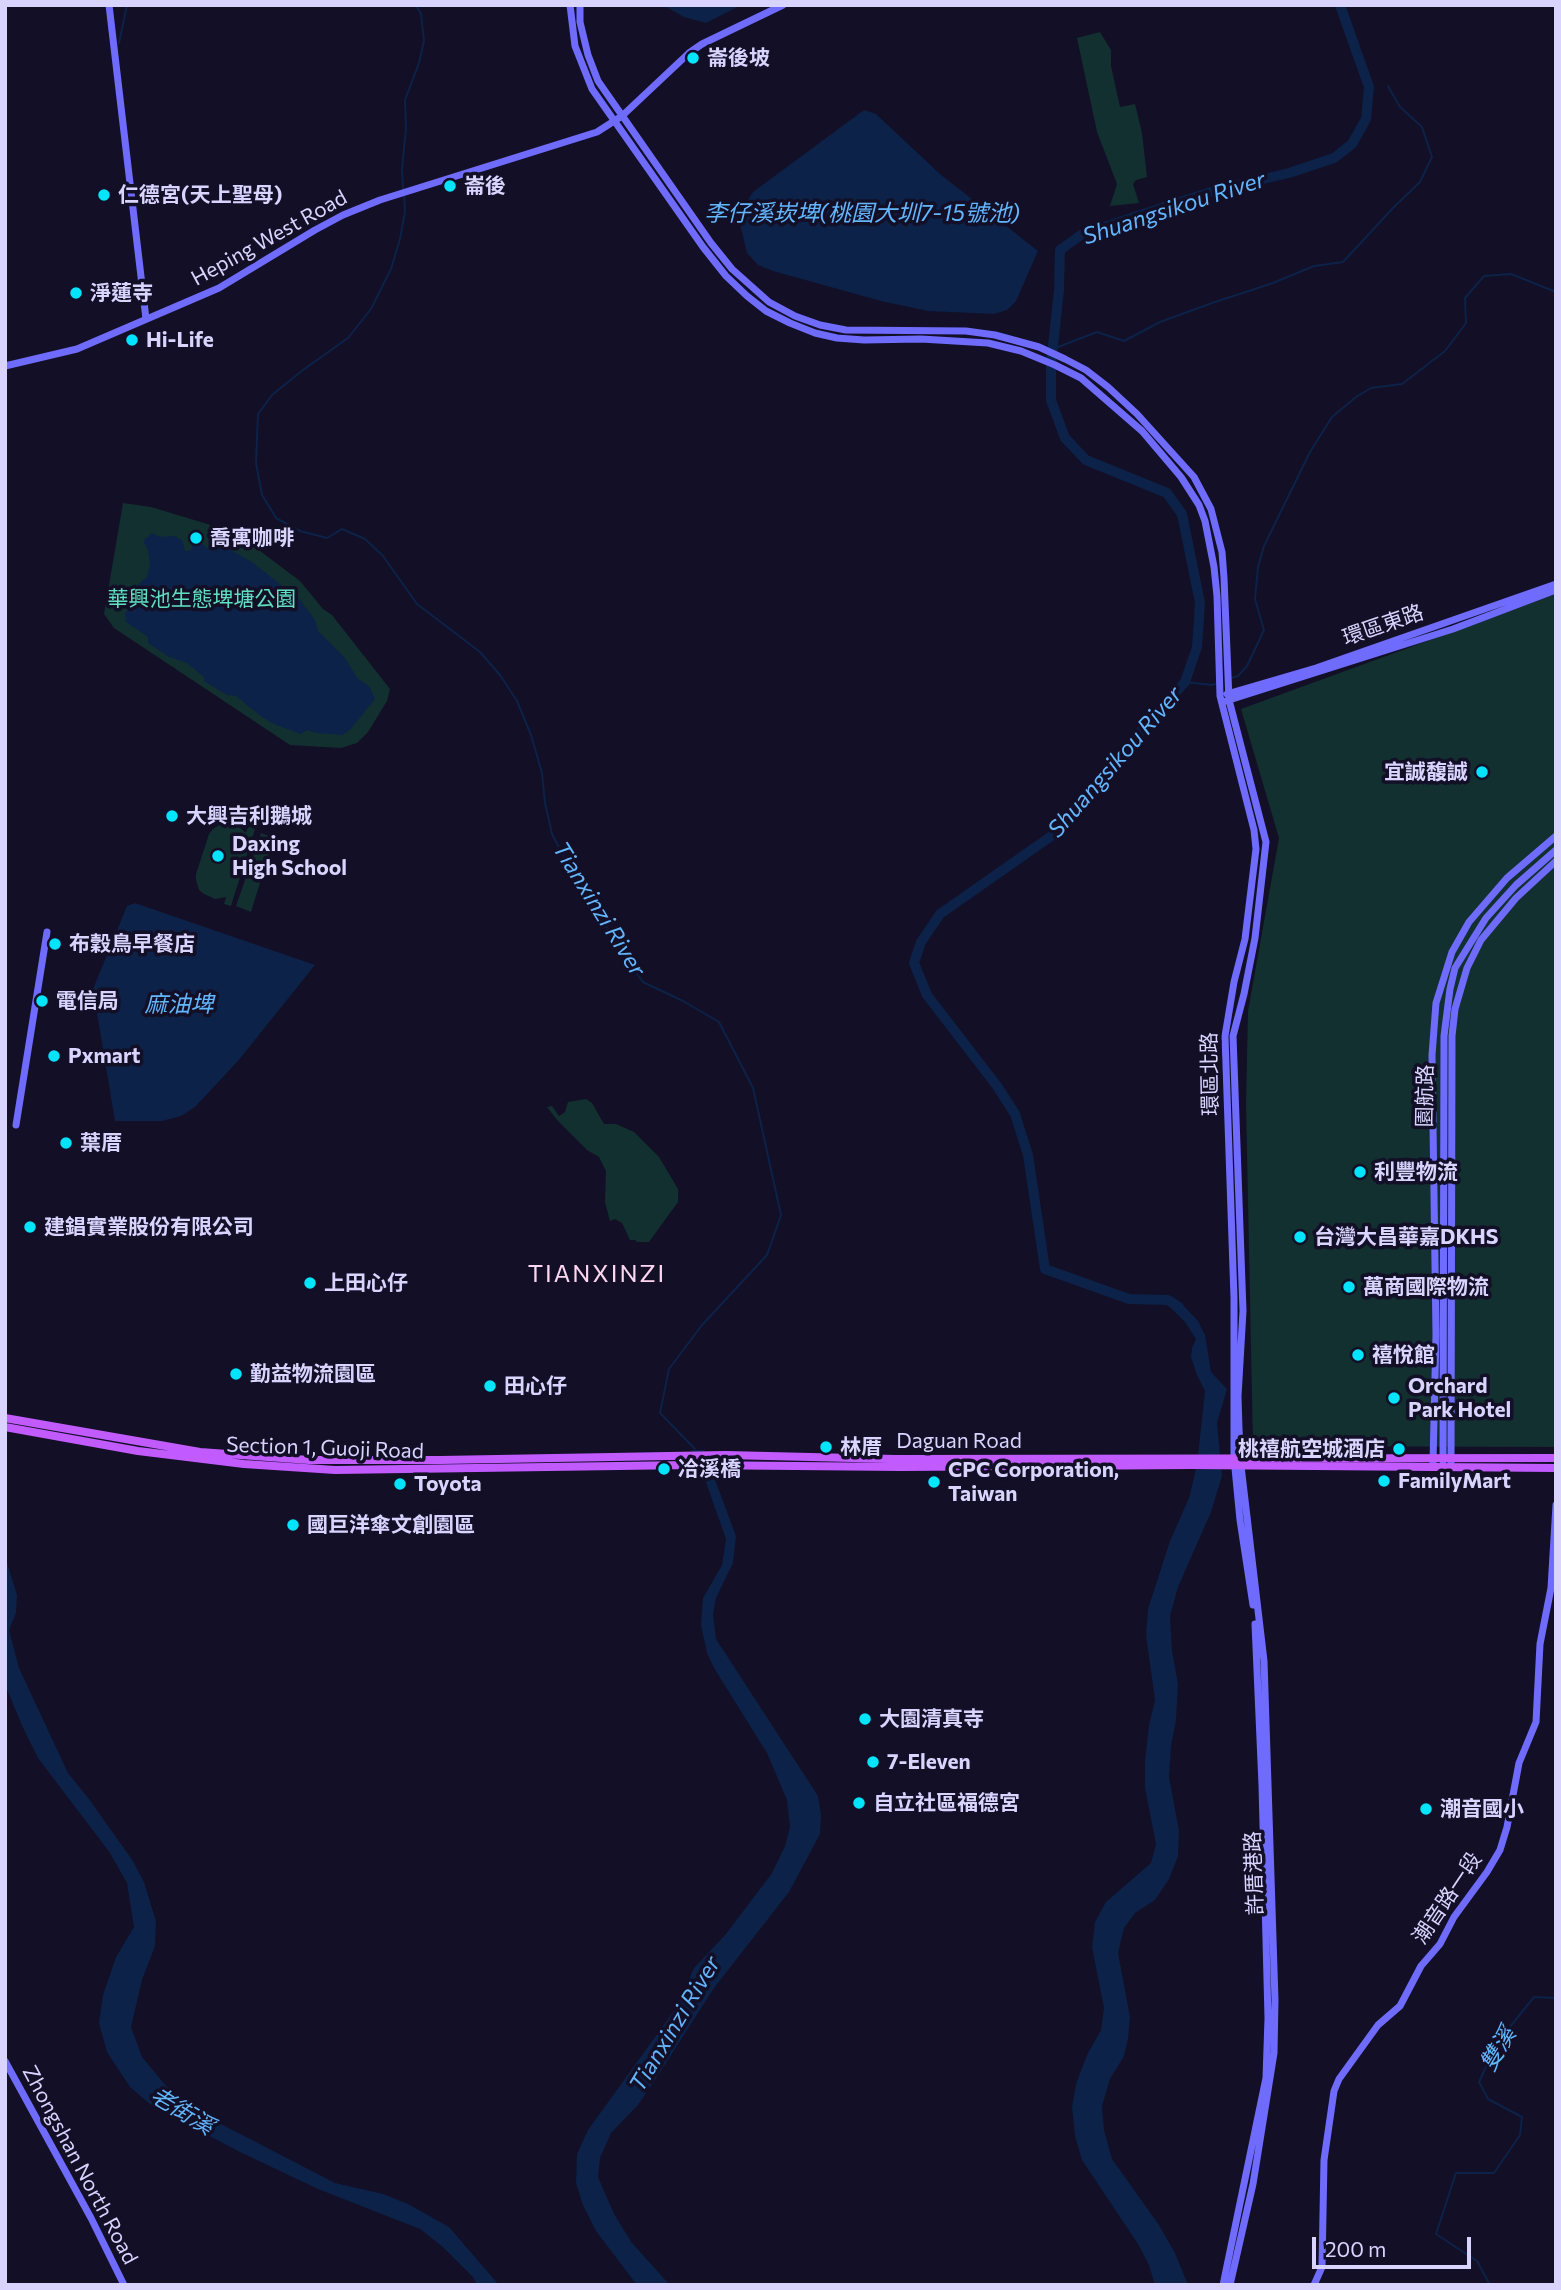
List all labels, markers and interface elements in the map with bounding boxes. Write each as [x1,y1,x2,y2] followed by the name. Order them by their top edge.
[707,45,770,71] place label: 崙後坡
[685,50,701,66] marker: 崙後坡
[1079,165,1269,251] water label: Shuangsikou River
[464,173,506,199] place label: 崙後
[442,178,458,194] marker: 崙後
[118,182,282,208] place label: 仁德宮(天上聖母)
[187,185,351,291] street label: Heping West Road
[96,187,112,203] marker: 仁德宮(天上聖母)
[704,199,1020,227] water label: 李仔溪崁埤(桃園大圳7-15號池)
[90,280,153,306] place label: 淨蓮寺
[68,285,84,301] marker: 淨蓮寺
[146,327,214,353] place label: Hi-Life
[124,332,140,348] marker: Hi-Life
[210,525,294,551] place label: 喬寓咖啡
[188,530,204,546] marker: 喬寓咖啡
[108,586,296,612] park label: 華興池生態埤塘公園
[1339,599,1427,651] street label: 環區東路
[1042,681,1188,843] water label: Shuangsikou River
[1384,759,1468,785] place label: 宜誠馥誠
[1474,764,1490,780] marker: 宜誠馥誠
[186,803,312,829] place label: 大興吉利鵝城
[164,808,180,824] marker: 大興吉利鵝城
[232,831,347,881] place label: Daxing High School
[547,837,651,981] water label: Tianxinzi River
[210,848,226,864] marker: Daxing High School
[69,931,195,957] place label: 布穀鳥早餐店
[47,936,63,952] marker: 布穀鳥早餐店
[56,988,119,1014] place label: 電信局
[145,990,213,1018] water label: 麻油埤
[34,993,50,1009] marker: 電信局
[1197,1032,1223,1116] street label: 環區北路
[68,1043,140,1069] place label: Pxmart
[46,1048,62,1064] marker: Pxmart
[1412,1064,1438,1128] street label: 園航路
[80,1130,122,1156] place label: 葉厝
[58,1135,74,1151] marker: 葉厝
[1374,1159,1458,1185] place label: 利豐物流
[1352,1164,1368,1180] marker: 利豐物流
[44,1214,254,1240] place label: 建錩實業股份有限公司
[22,1219,38,1235] marker: 建錩實業股份有限公司
[1314,1224,1498,1250] place label: 台灣大昌華嘉DKHS
[1292,1229,1308,1245] marker: 台灣大昌華嘉DKHS
[529,1260,665,1288] district label: TIANXINZI
[324,1270,408,1296] place label: 上田心仔
[1363,1274,1489,1300] place label: 萬商國際物流
[302,1275,318,1291] marker: 上田心仔
[1341,1279,1357,1295] marker: 萬商國際物流
[1372,1342,1435,1368] place label: 禧悅館
[1350,1347,1366,1363] marker: 禧悅館
[250,1361,376,1387] place label: 勤益物流園區
[228,1366,244,1382] marker: 勤益物流園區
[504,1373,567,1399] place label: 田心仔
[1408,1373,1511,1423] place label: Orchard Park Hotel
[482,1378,498,1394] marker: 田心仔
[1386,1390,1402,1406] marker: Orchard Park Hotel
[896,1428,1022,1454] street label: Daguan Road
[226,1432,424,1464] street label: Section 1, Guoji Road
[840,1434,882,1460] place label: 林厝
[1238,1436,1385,1462] place label: 桃禧航空城酒店
[818,1439,834,1455] marker: 林厝
[1391,1441,1407,1457] marker: 桃禧航空城酒店
[678,1456,741,1482] place label: 冾溪橋
[948,1457,1119,1507] place label: CPC Corporation, Taiwan
[656,1461,672,1477] marker: 冾溪橋
[1398,1468,1511,1494] place label: FamilyMart
[414,1471,482,1497] place label: Toyota
[1376,1473,1392,1489] marker: FamilyMart
[926,1474,942,1490] marker: CPC Corporation, Taiwan
[392,1476,408,1492] marker: Toyota
[307,1512,475,1538] place label: 國巨洋傘文創園區
[285,1517,301,1533] marker: 國巨洋傘文創園區
[879,1706,984,1732] place label: 大園清真寺
[857,1711,873,1727] marker: 大園清真寺
[887,1749,971,1775] place label: 7-Eleven
[865,1754,881,1770] marker: 7-Eleven
[873,1790,1020,1816] place label: 自立社區福德宮
[851,1795,867,1811] marker: 自立社區福德宮
[1440,1796,1524,1822] place label: 潮音國小
[1418,1801,1434,1817] marker: 潮音國小
[1240,1831,1268,1915] street label: 許厝港路
[1407,1847,1487,1949] street label: 潮音路一段
[624,1951,726,2097] water label: Tianxinzi River
[1474,2022,1522,2076] water label: 雙溪
[17,2061,143,2269] street label: Zhongshan North Road
[145,2081,219,2141] water label: 老街溪
[1316,2224,1475,2268] scale bar
[1325,2236,1386,2261] text: 200 m

